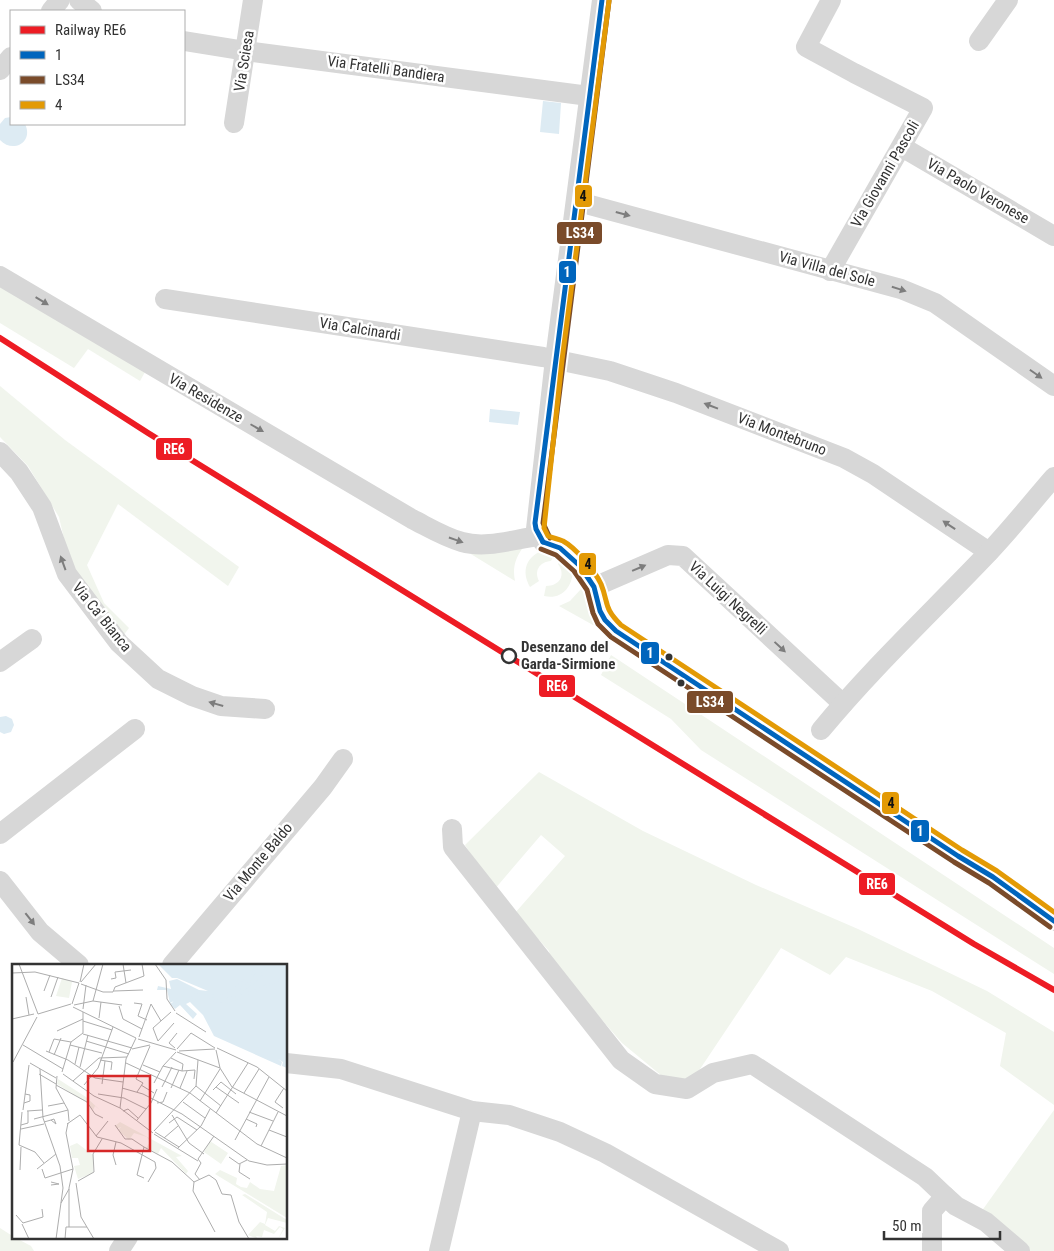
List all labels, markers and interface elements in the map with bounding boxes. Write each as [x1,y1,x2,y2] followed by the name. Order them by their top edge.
[10,10,185,125] legend
[55,21,126,39] text: Railway RE6
[230,29,258,93] street label: Via Sciesa
[55,46,62,64] text: 1
[326,52,446,86] street label: Via Fratelli Bandiera
[55,71,85,89] text: LS34
[55,96,62,114] text: 4
[847,117,923,231] street label: Via Giovanni Pascoli
[924,154,1032,228] street label: Via Paolo Veronese
[574,184,593,208] line badge: 4
[579,188,587,204] text: 4
[616,211,631,219] one-way arrow
[556,221,603,245] line badge: LS34
[566,225,594,241] text: LS34
[777,247,877,291] street label: Via Villa del Sole
[558,260,577,284] line badge: 1
[563,264,571,280] text: 1
[891,285,906,293] one-way arrow
[35,297,48,306] one-way arrow
[318,314,402,344] street label: Via Calcinardi
[1029,368,1042,379] one-way arrow
[166,369,246,427] street label: Via Residenze
[703,402,718,409] one-way arrow
[735,409,829,459] street label: Via Montebruno
[251,424,264,433] one-way arrow
[155,437,193,461] line badge: RE6
[163,441,185,457] text: RE6
[942,520,955,530] one-way arrow
[449,536,464,544] one-way arrow
[578,552,597,576] line badge: 4
[59,555,67,570] one-way arrow
[584,556,592,572] text: 4
[685,557,771,639] street label: Via Luigi Negrelli
[631,563,646,571] one-way arrow
[69,579,135,655] street label: Via Ca' Bianca
[521,638,615,673] place label: Desenzano del Garda-Sirmione
[640,641,660,665] line badge: 1
[773,641,785,653] one-way arrow
[646,645,654,661] text: 1
[501,648,517,664] marker: Desenzano del Garda-Sirmione
[664,652,674,662] unlabelled marker
[538,674,576,698] line badge: RE6
[546,678,568,694] text: RE6
[676,678,686,688] unlabelled marker
[686,690,734,714] line badge: LS34
[696,694,724,710] text: LS34
[209,700,224,708] one-way arrow
[881,791,900,815] line badge: 4
[887,795,895,811] text: 4
[220,819,296,905] street label: Via Monte Baldo
[910,819,930,843] line badge: 1
[916,823,924,839] text: 1
[858,872,896,896] line badge: RE6
[866,876,888,892] text: RE6
[25,912,35,926] one-way arrow
[12,964,288,1238] inset map
[884,1208,1000,1240] scale bar
[892,1217,922,1235] text: 50 m

